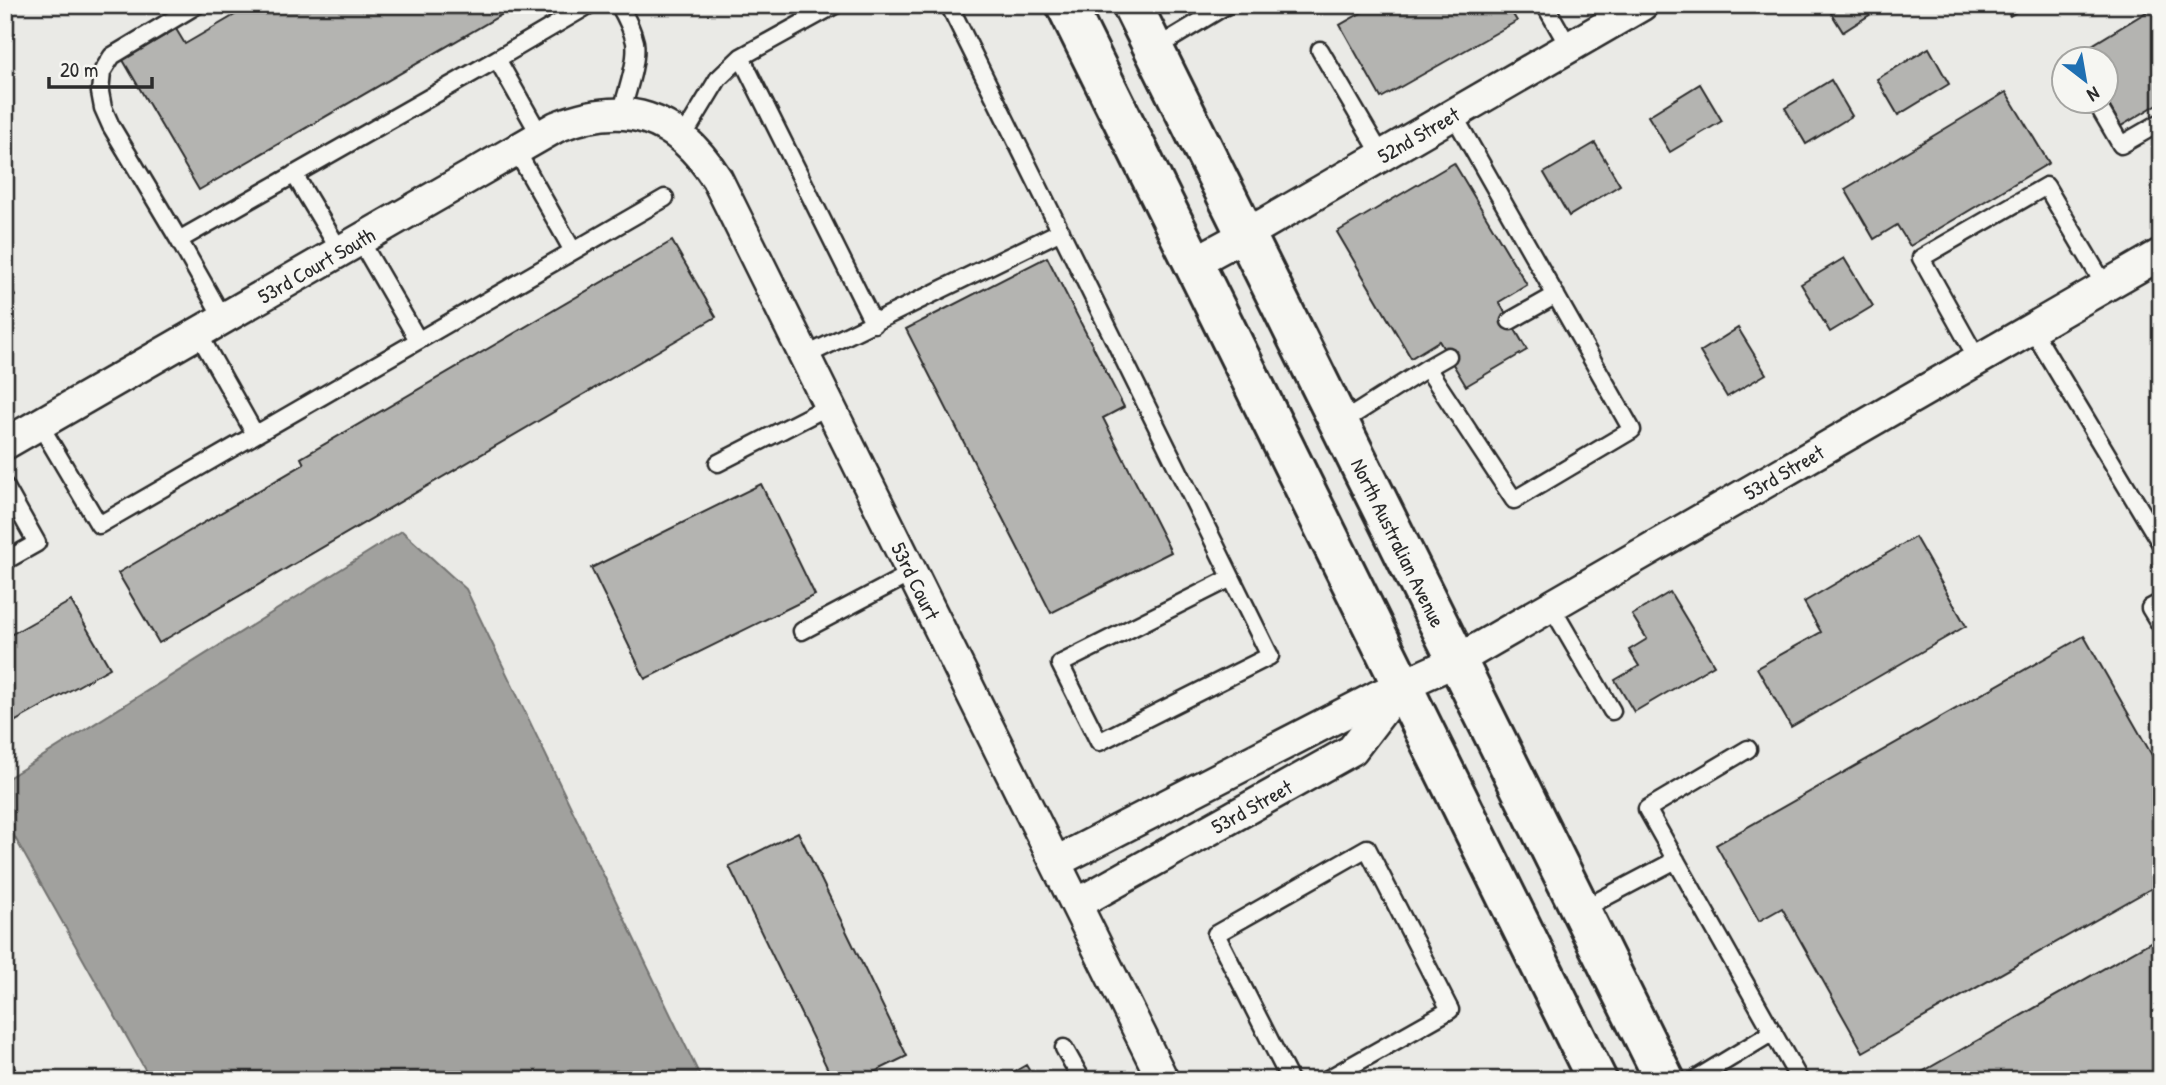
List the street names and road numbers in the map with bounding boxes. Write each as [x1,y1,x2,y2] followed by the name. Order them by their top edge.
[1372,99,1465,170] street label: 52nd Street
[252,220,380,310] street label: 53rd Court South
[1738,437,1830,507] street label: 53rd Street
[1344,453,1453,632] street label: North Australian Avenue
[885,537,948,625] street label: 53rd Court
[1206,772,1298,841] street label: 53rd Street

